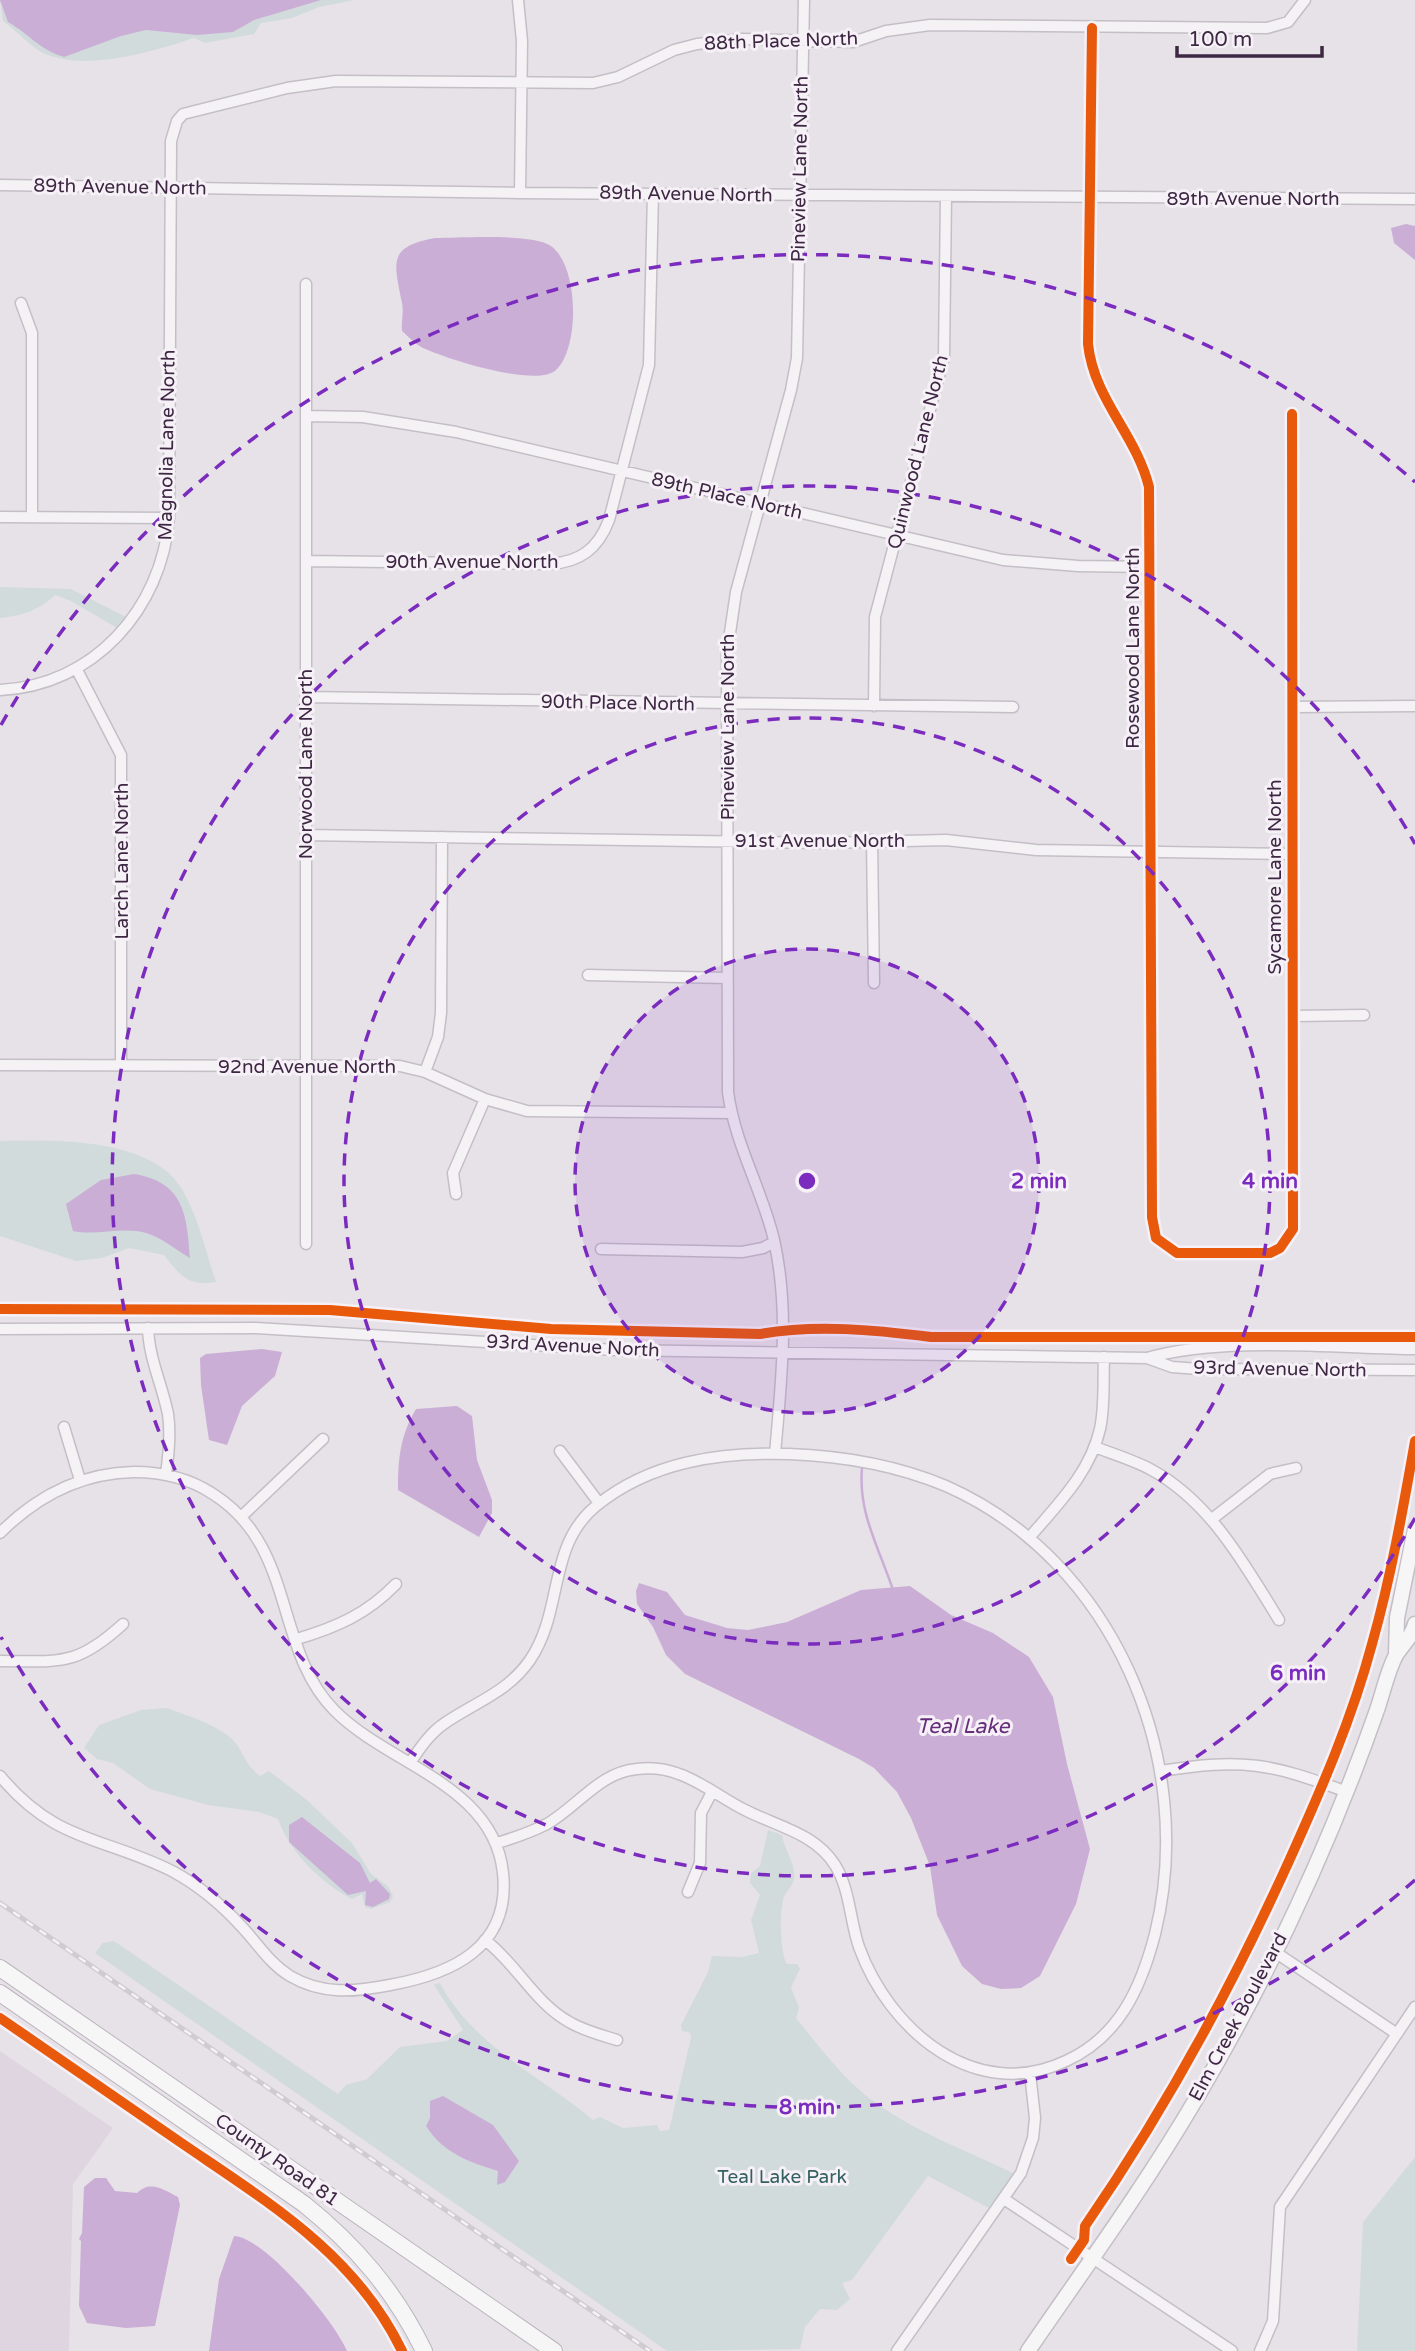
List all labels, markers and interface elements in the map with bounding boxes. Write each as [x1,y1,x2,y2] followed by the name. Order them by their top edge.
[1177,14,1322,58] scale bar
[704,27,858,55] street label: 88th Place North
[1188,27,1252,52] text: 100 m
[787,76,813,262] street label: Pineview Lane North
[33,174,207,200] street label: 89th Avenue North
[599,181,773,207] street label: 89th Avenue North
[1166,188,1340,210] street label: 89th Avenue North
[154,349,180,541] street label: Magnolia Lane North
[883,353,953,551] street label: Quinwood Lane North
[649,468,805,524] street label: 89th Place North
[1122,547,1144,749] street label: Rosewood Lane North
[385,551,559,573] street label: 90th Avenue North
[717,634,739,820] street label: Pineview Lane North
[295,669,317,859] street label: Norwood Lane North
[541,691,695,715] street label: 90th Place North
[1264,779,1286,975] street label: Sycamore Lane North
[111,783,133,939] street label: Larch Lane North
[735,830,905,852] street label: 91st Avenue North
[218,1056,396,1078] street label: 92nd Avenue North
[795,1169,819,1193] centre of rings
[1011,1169,1067,1194] text: 2 min
[1242,1169,1298,1194] text: 4 min
[486,1330,660,1362] street label: 93rd Avenue North
[1193,1356,1367,1382] street label: 93rd Avenue North
[1270,1661,1326,1686] text: 6 min
[917,1714,1011,1739] water label: Teal Lake
[1184,1929,1292,2105] street label: Elm Creek Boulevard
[779,2095,835,2120] text: 8 min
[211,2109,343,2211] street label: County Road 81
[717,2166,847,2188] park label: Teal Lake Park

